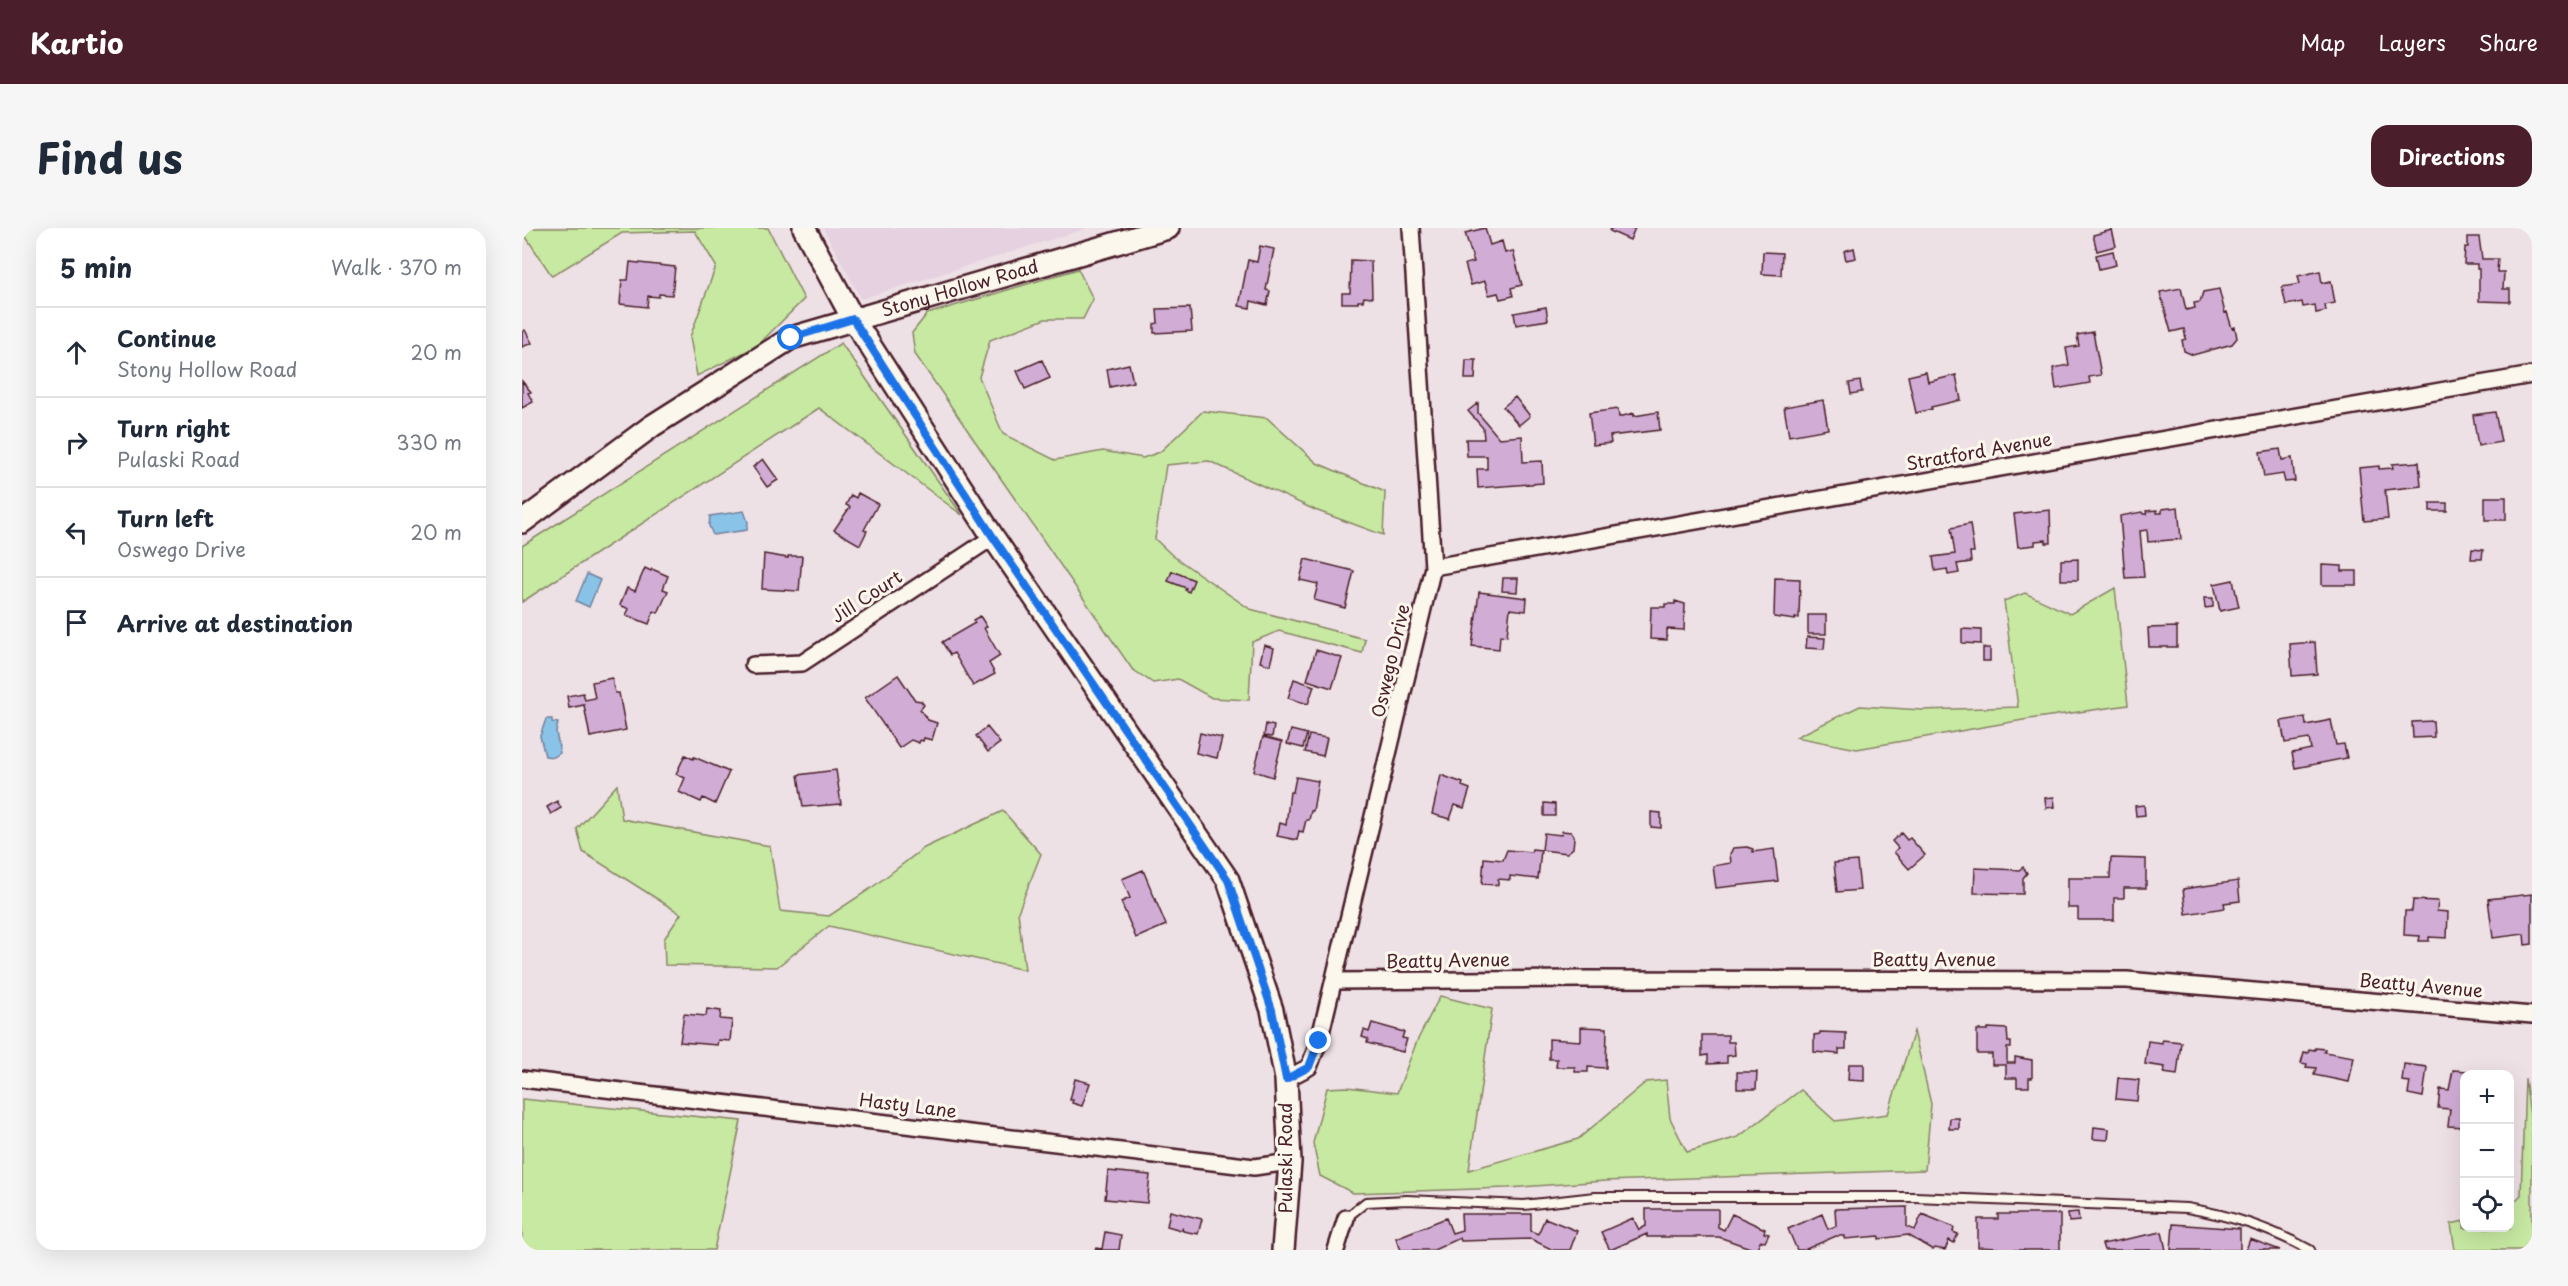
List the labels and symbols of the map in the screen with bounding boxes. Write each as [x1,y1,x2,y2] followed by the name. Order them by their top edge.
[878,252,1041,323] street label: Stony Hollow Road
[777,324,803,350] route start
[1904,424,2054,477] street label: Stratford Avenue
[825,563,907,629] street label: Jill Court
[1363,601,1416,720] street label: Oswego Drive
[1386,945,1510,974] street label: Beatty Avenue
[1872,945,1996,972] street label: Beatty Avenue
[2358,966,2484,1003] street label: Beatty Avenue
[1305,1027,1331,1053] route end
[858,1085,959,1124] street label: Hasty Lane
[1271,1103,1298,1213] street label: Pulaski Road

